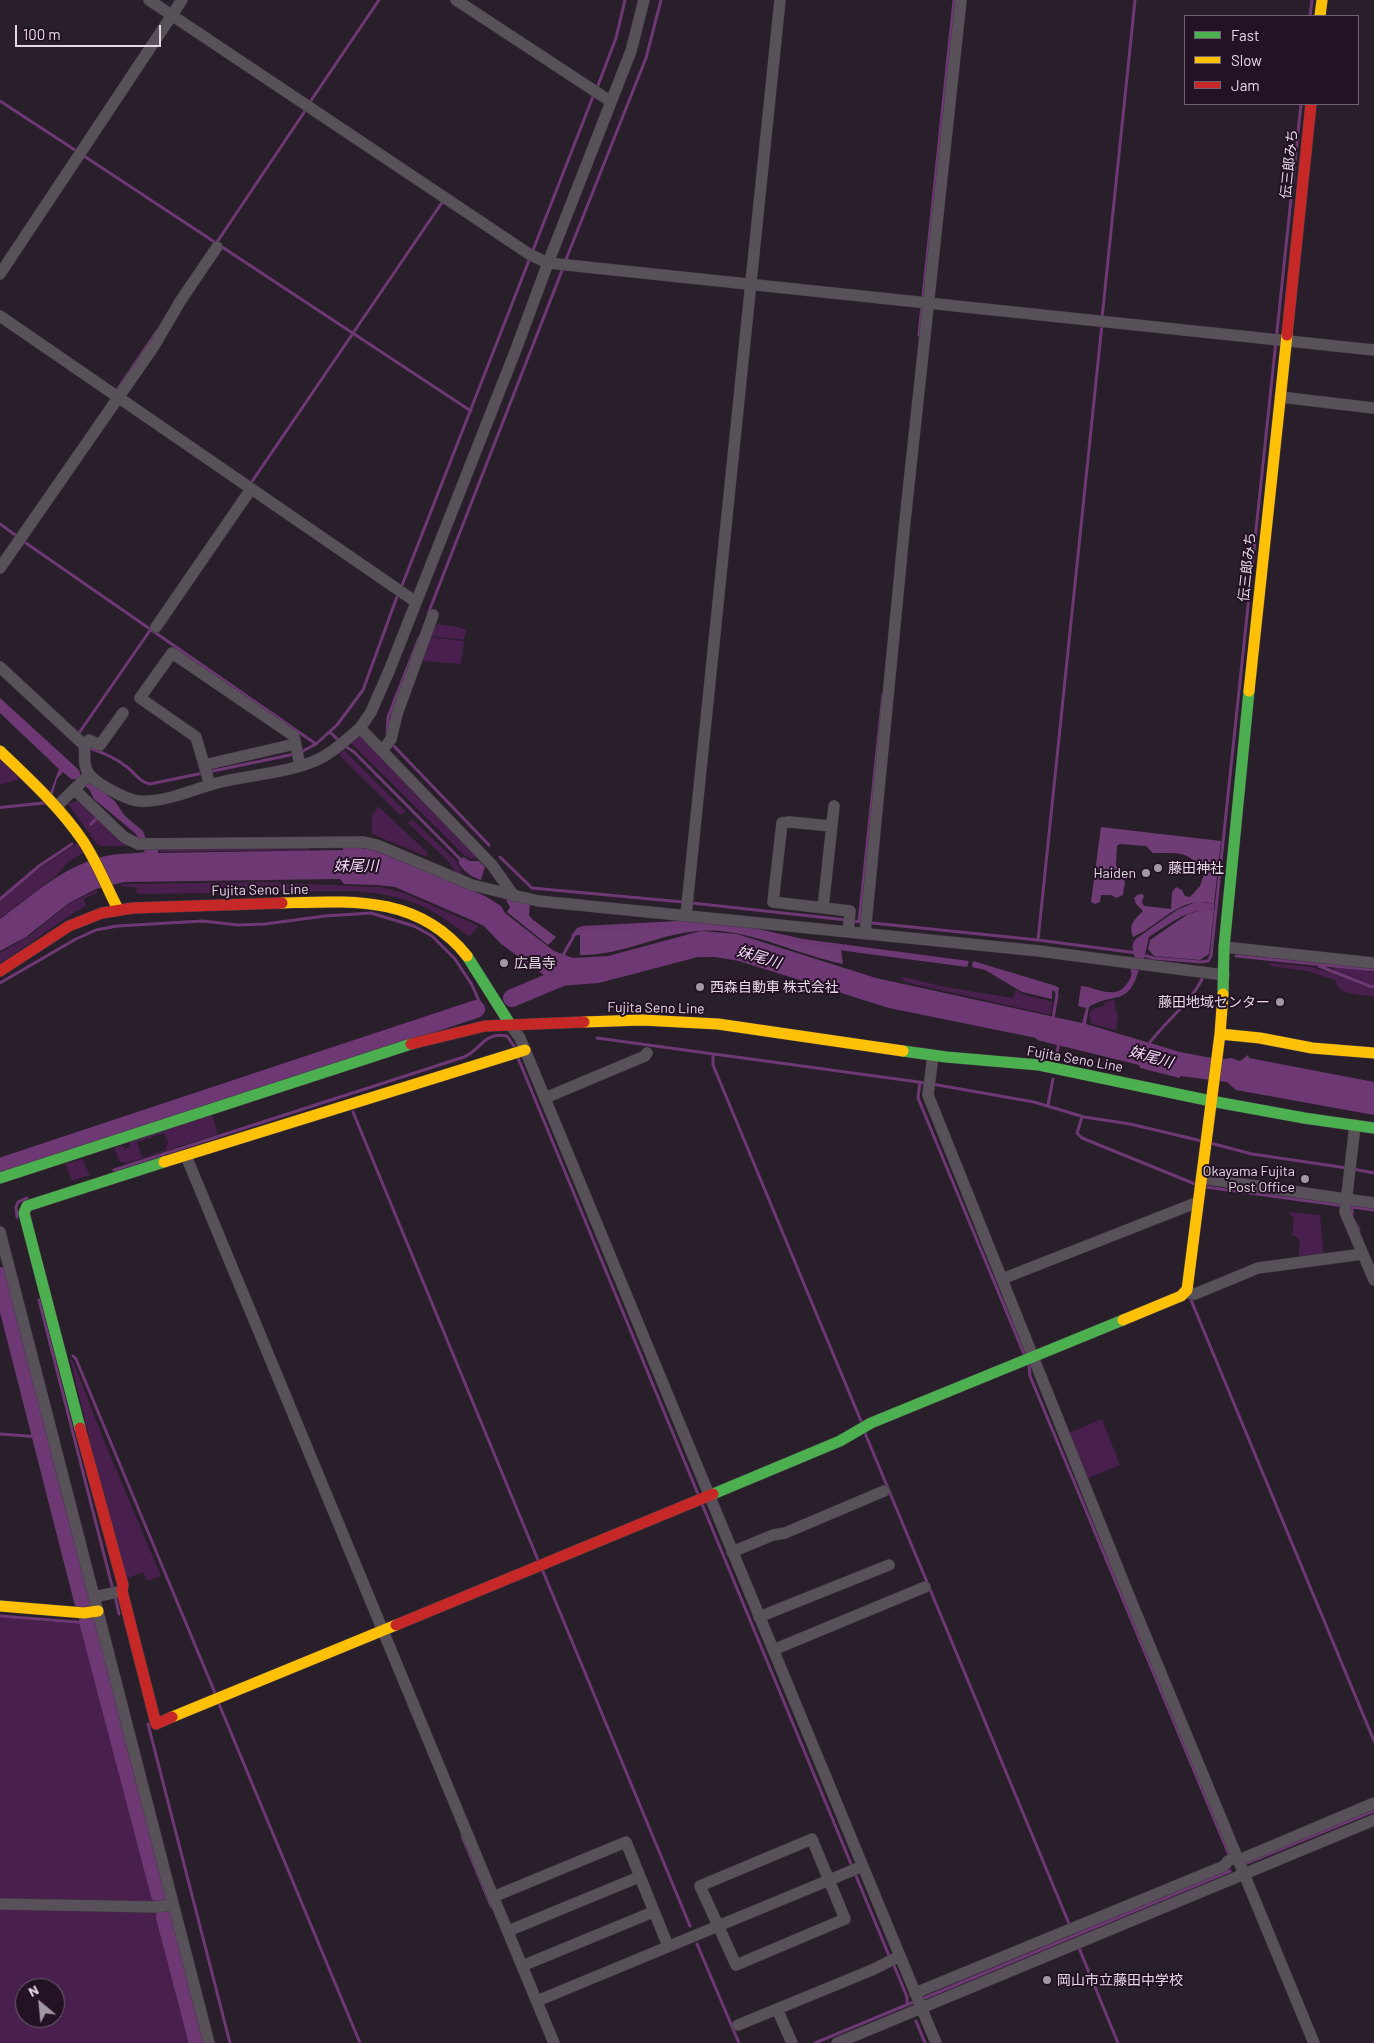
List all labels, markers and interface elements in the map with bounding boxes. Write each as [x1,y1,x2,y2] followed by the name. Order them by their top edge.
[18,15,164,47] scale bar
[1184,15,1359,105] legend
[23,25,61,43] text: 100 m
[1231,26,1259,44] text: Fast
[1231,51,1262,69] text: Slow
[1231,76,1260,94] text: Jam
[1277,128,1301,200] street label: 伝三郎みち
[1235,531,1259,603] street label: 伝三郎みち
[334,857,378,875] water label: 妹尾川
[1168,860,1224,876] place label: 藤田神社
[1152,862,1164,874] marker: 藤田神社
[1093,865,1136,881] place label: Haiden
[1140,867,1152,879] marker: Haiden
[211,881,309,899] street label: Fujita Seno Line
[735,942,783,972] water label: 妹尾川
[514,955,556,971] place label: 広昌寺
[498,957,510,969] marker: 広昌寺
[710,979,839,995] place label: 西森自動車 株式会社
[694,981,706,993] marker: 西森自動車 株式会社
[1158,994,1270,1010] place label: 藤田地域センター
[1274,996,1286,1008] marker: 藤田地域センター
[607,999,705,1017] street label: Fujita Seno Line
[1026,1042,1124,1076] street label: Fujita Seno Line
[1127,1042,1175,1072] water label: 妹尾川
[1203,1163,1295,1196] place label: Okayama Fujita Post Office
[1299,1173,1311,1185] marker: Okayama Fujita Post Office
[1057,1972,1183,1988] place label: 岡山市立藤田中学校
[1041,1974,1053,1986] marker: 岡山市立藤田中学校
[15,1978,65,2028] north arrow
[25,1981,41,2000] text: N

